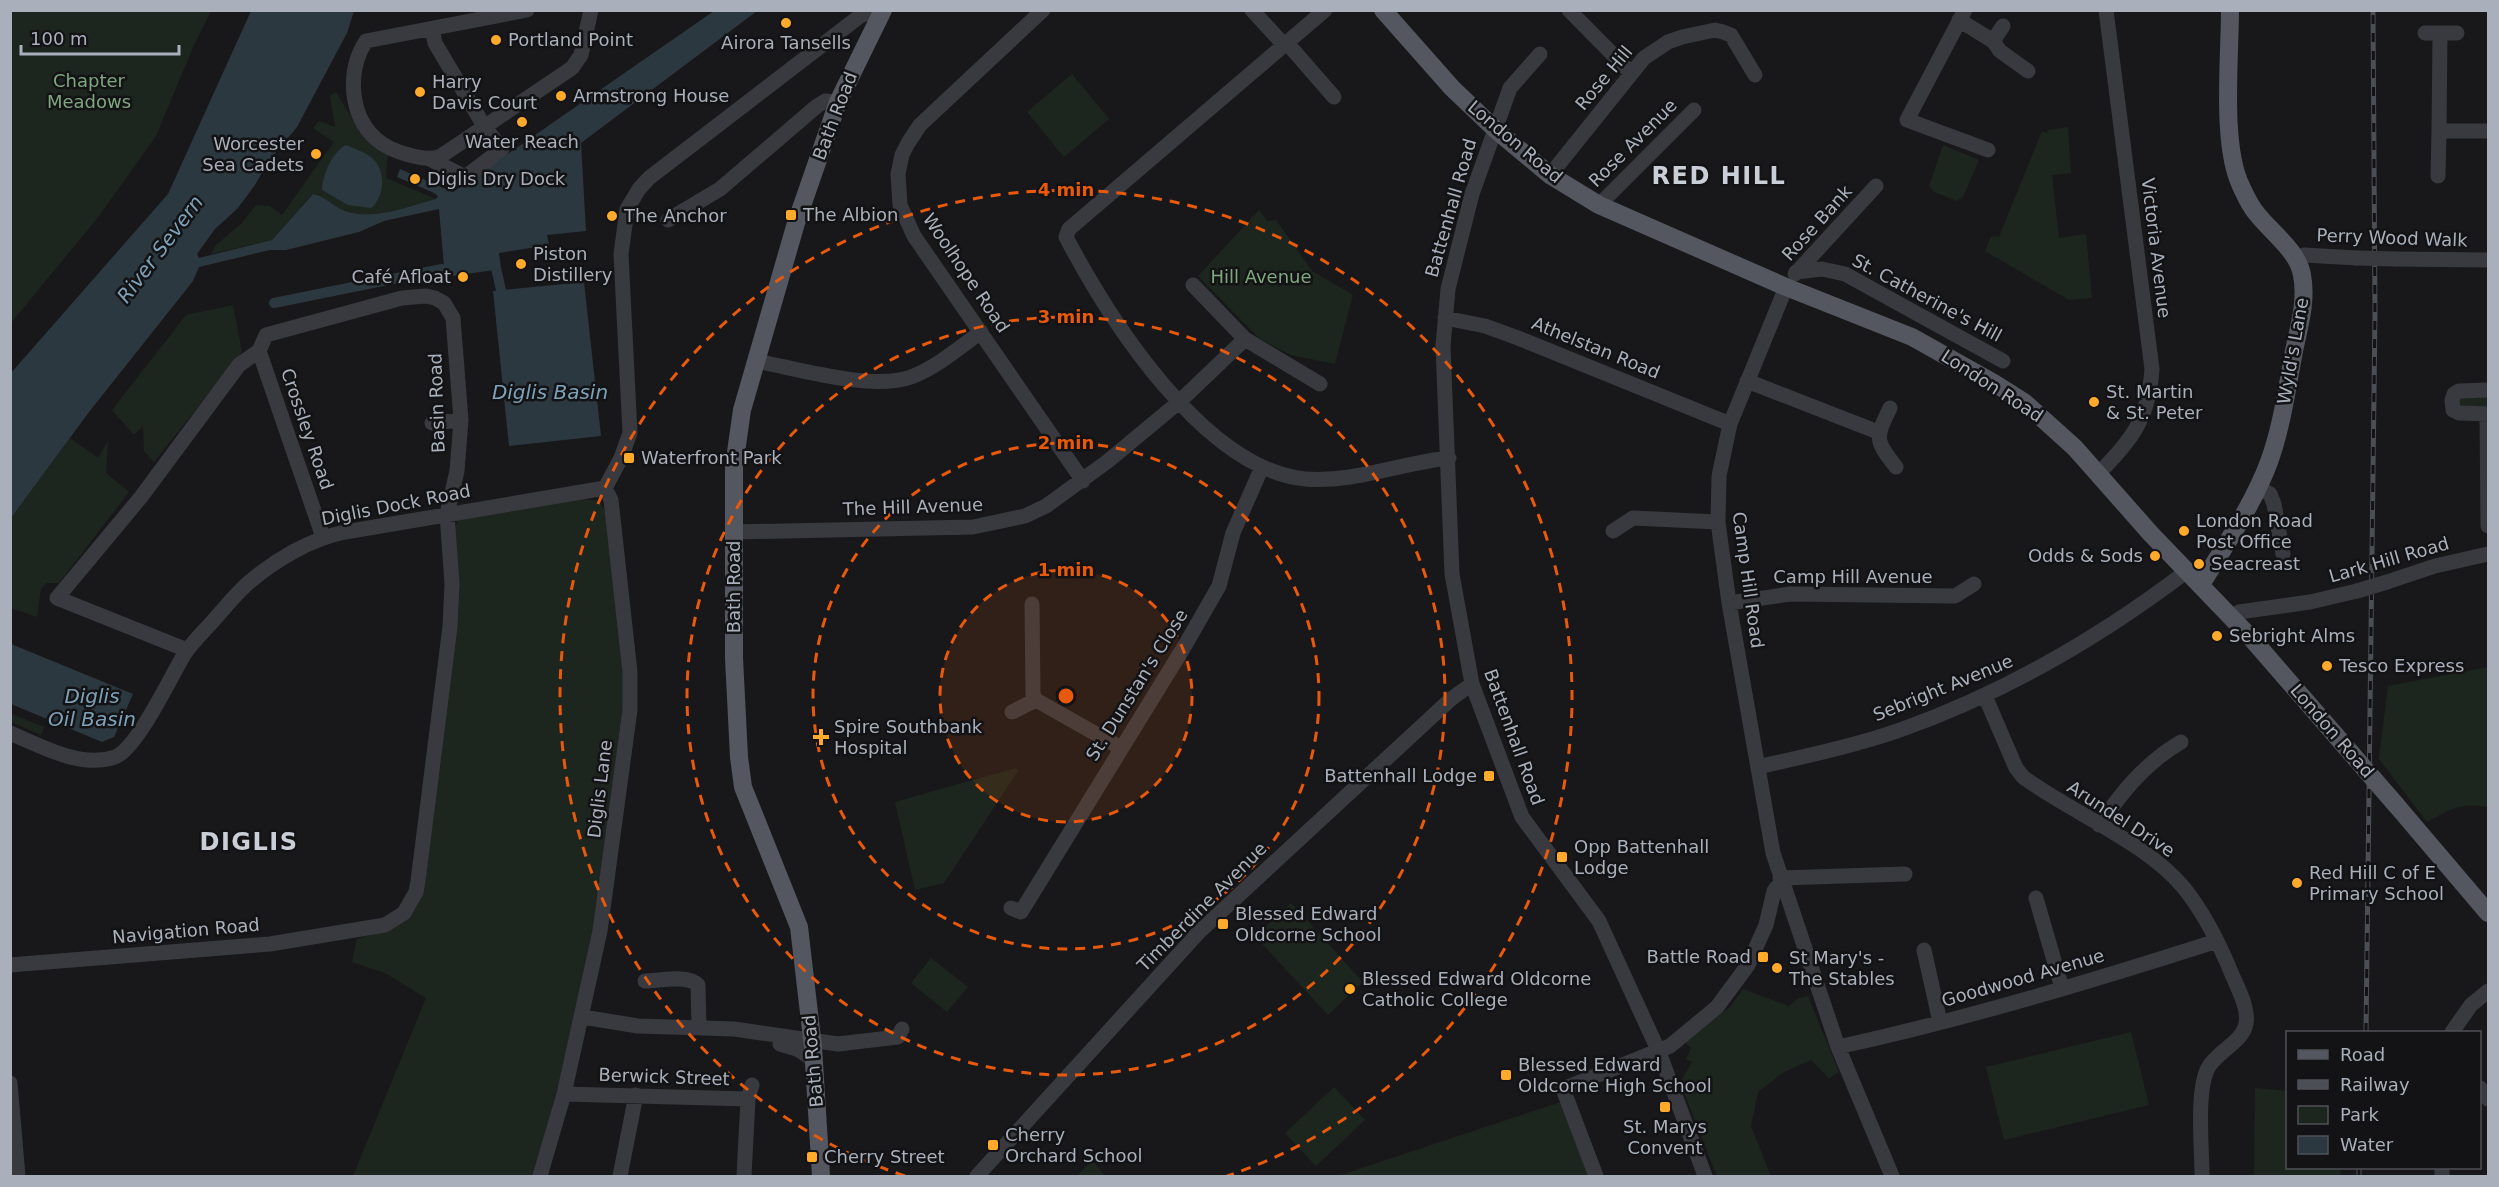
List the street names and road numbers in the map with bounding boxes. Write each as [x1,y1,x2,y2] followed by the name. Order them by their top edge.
[1571,41,1637,114] street label: Rose Hill
[808,69,861,163] street label: Bath Road
[1584,94,1681,191] street label: Rose Avenue
[1464,96,1567,187] street label: London Road
[1421,136,1480,280] street label: Battenhall Road
[2137,177,2176,319] street label: Victoria Avenue
[1777,180,1856,265] street label: Rose Bank
[919,209,1014,336] street label: Woolhope Road
[2316,224,2468,251] street label: Perry Wood Walk
[1849,249,2006,346] street label: St. Catherine's Hill
[2273,296,2312,406] street label: Wyld's Lane
[1529,312,1663,383] street label: Athelstan Road
[1938,345,2047,426] street label: London Road
[424,353,449,453] street label: Basin Road
[277,365,338,492] street label: Crossley Road
[320,480,472,529] street label: Diglis Dock Road
[841,494,983,519] street label: The Hill Avenue
[1729,510,1768,650] street label: Camp Hill Road
[2326,532,2451,587] street label: Lark Hill Road
[723,541,744,633] street label: Bath Road
[1773,566,1933,587] street label: Camp Hill Avenue
[1081,605,1192,764] street label: St. Dunstan's Close
[1870,650,2016,725] street label: Sebright Avenue
[1480,666,1549,808] street label: Battenhall Road
[2286,680,2379,782] street label: London Road
[583,739,616,839] street label: Diglis Lane
[2064,776,2179,861] street label: Arundel Drive
[1132,838,1271,976] street label: Timberdine Avenue
[111,914,261,947] street label: Navigation Road
[1939,944,2107,1011] street label: Goodwood Avenue
[798,1014,827,1108] street label: Bath Road
[598,1064,730,1089] street label: Berwick Street

